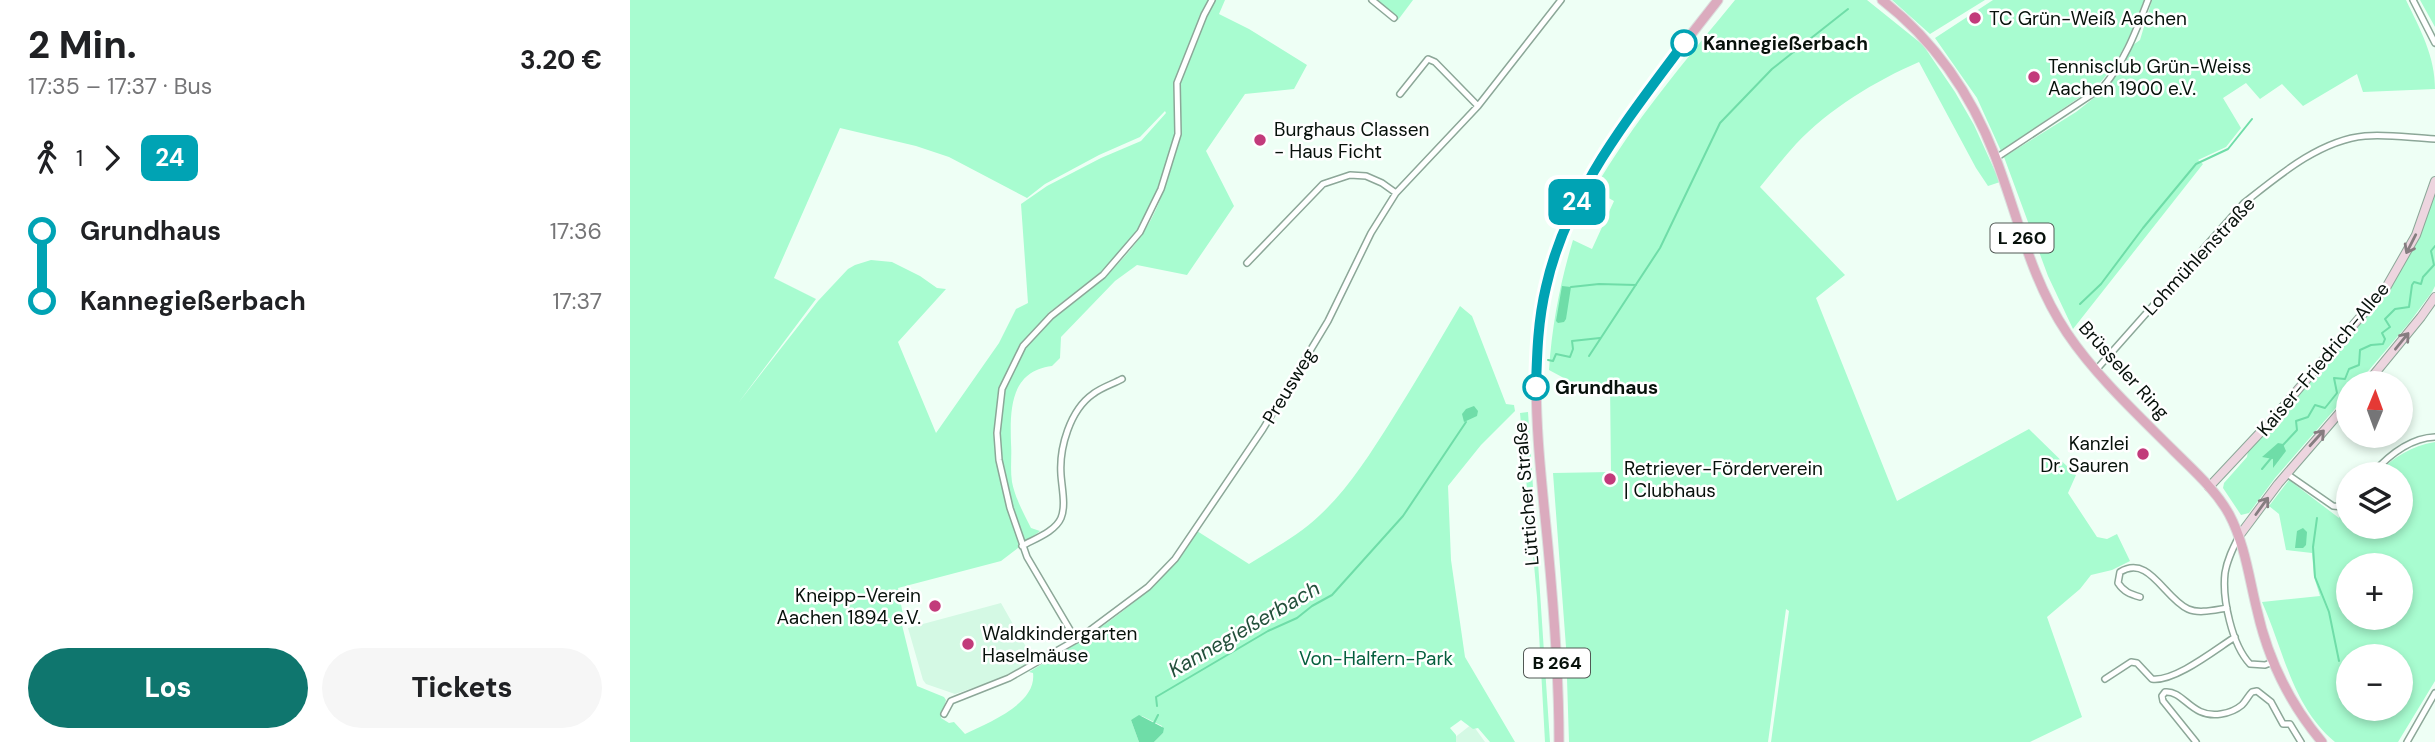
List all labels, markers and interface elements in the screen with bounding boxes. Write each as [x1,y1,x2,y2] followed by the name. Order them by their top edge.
[1989,6,2187,31] place label: TC Grün-Weiß Aachen
[1967,10,1983,26] marker: TC Grün-Weiß Aachen
[28,20,137,70] text: 2 Min.
[1671,30,1697,56] marker: Kannegießerbach
[1703,31,1868,56] place label: Kannegießerbach
[520,43,602,77] text: 3.20 €
[2048,54,2251,101] place label: Tennisclub Grün-Weiss Aachen 1900 e.V.
[2026,69,2042,85] marker: Tennisclub Grün-Weiss Aachen 1900 e.V.
[28,71,212,101] text: 17:35 – 17:37 · Bus
[1274,117,1429,164] place label: Burghaus Classen - Haus Ficht
[1252,132,1268,148] marker: Burghaus Classen - Haus Ficht
[28,139,66,177] icon: walk
[93,139,131,177] icon: forward
[155,142,184,173] text: 24
[76,143,83,173] text: 1
[1546,179,1608,225] line badge: 24
[1562,186,1592,217] text: 24
[2138,191,2260,321] street label: Lohmühlenstraße
[80,214,221,248] text: Grundhaus
[550,216,602,246] text: 17:36
[1990,224,2054,252] road number: L 260
[2403,233,2417,254] one-way arrow
[2251,277,2395,441] street label: Kaiser-Friedrich-Allee
[80,284,306,318] text: Kannegießerbach
[552,286,602,316] text: 17:37
[2073,316,2175,425] street label: Brüsseler Ring
[2394,332,2410,350] one-way arrow
[1257,343,1322,428] street label: Preusweg
[2336,371,2413,448] north arrow
[2336,371,2413,721] map controls
[1523,374,1549,400] marker: Grundhaus
[1555,375,1658,400] place label: Grundhaus
[1507,421,1545,567] street label: Lütticher Straße
[2309,429,2325,447] one-way arrow
[2040,431,2129,478] place label: Kanzlei Dr. Sauren
[2135,446,2151,462] marker: Kanzlei Dr. Sauren
[1624,456,1823,503] place label: Retriever-Förderverein | Clubhaus
[2336,462,2413,539] button: layers
[1602,471,1618,487] marker: Retriever-Förderverein | Clubhaus
[2254,497,2269,516] one-way arrow
[2336,553,2413,630] button: +
[1163,574,1325,684] water label: Kannegießerbach
[776,583,921,630] place label: Kneipp-Verein Aachen 1894 e.V.
[927,598,943,614] marker: Kneipp-Verein Aachen 1894 e.V.
[982,621,1137,668] place label: Waldkindergarten Haselmäuse
[960,636,976,652] marker: Waldkindergarten Haselmäuse
[2336,644,2413,721] button: −
[1299,646,1453,671] park label: Von-Halfern-Park
[28,648,308,728] button: Los
[322,648,602,728] button: Tickets
[1524,648,1590,678] road number: B 264

